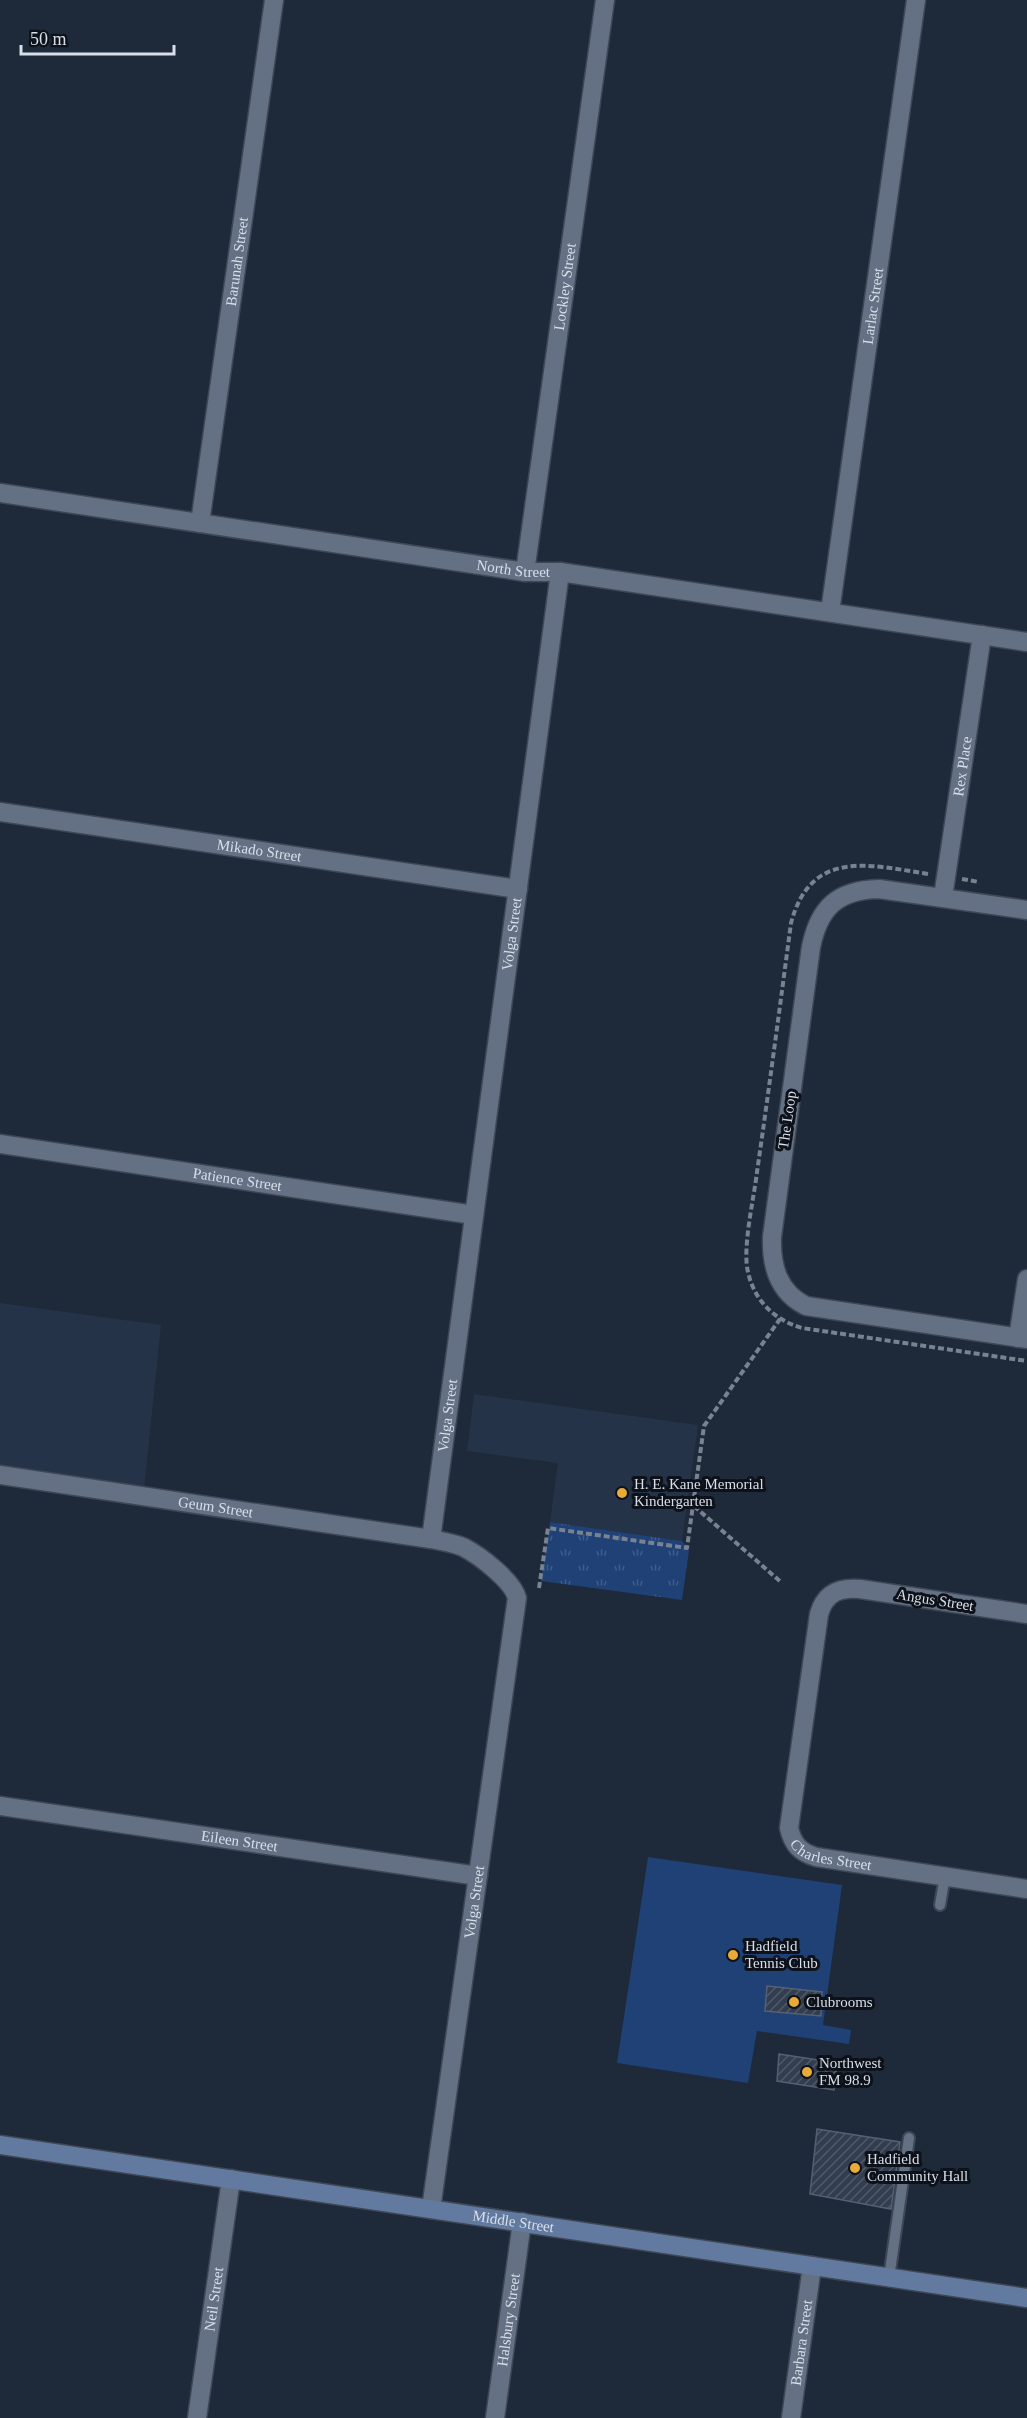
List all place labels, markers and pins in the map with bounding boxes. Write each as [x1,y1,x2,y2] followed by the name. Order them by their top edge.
[634,1476,764,1509] place label: H. E. Kane Memorial Kindergarten
[615,1486,629,1500] marker: H. E. Kane Memorial Kindergarten
[745,1938,818,1971] place label: Hadfield Tennis Club
[726,1948,740,1962] marker: Hadfield Tennis Club
[806,1994,873,2010] place label: Clubrooms
[787,1995,801,2009] marker: Clubrooms
[819,2055,882,2088] place label: Northwest FM 98.9
[800,2065,814,2079] marker: Northwest FM 98.9
[867,2151,968,2184] place label: Hadfield Community Hall
[848,2161,862,2175] marker: Hadfield Community Hall

